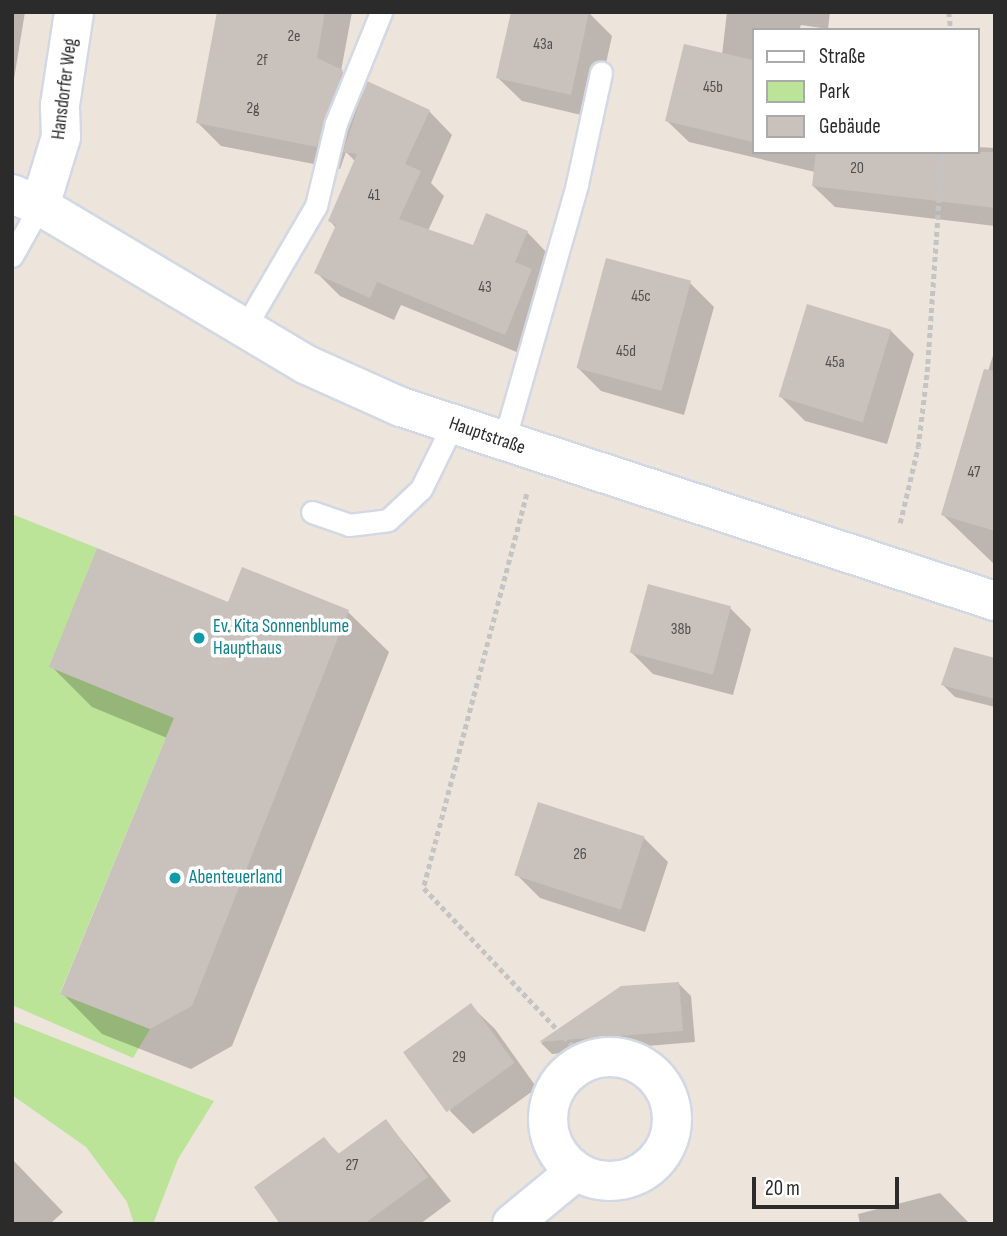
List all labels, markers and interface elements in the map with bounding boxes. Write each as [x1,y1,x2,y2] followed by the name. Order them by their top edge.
[287,27,301,47] house number: 2e
[752,28,979,154] legend
[533,35,553,55] house number: 43a
[47,37,83,141] street label: Hansdorfer Weg
[819,44,865,69] text: Straße
[256,51,268,71] house number: 2f
[703,78,723,98] house number: 45b
[819,79,850,104] text: Park
[247,99,259,119] house number: 2g
[819,114,881,139] text: Gebäude
[850,159,864,179] house number: 20
[368,186,380,206] house number: 41
[478,278,492,298] house number: 43
[631,287,651,307] house number: 45c
[616,342,636,362] house number: 45d
[825,353,845,373] house number: 45a
[446,412,528,460] street label: Hauptstraße
[968,463,980,483] house number: 47
[213,616,349,660] place label: Ev. Kita Sonnenblume Haupthaus
[671,620,691,640] house number: 38b
[191,630,207,646] marker: Ev. Kita Sonnenblume Haupthaus
[573,845,587,865] house number: 26
[189,867,282,889] place label: Abenteuerland
[167,870,183,886] marker: Abenteuerland
[452,1048,466,1068] house number: 29
[345,1156,359,1176] house number: 27
[755,1162,902,1206] scale bar
[765,1176,800,1201] text: 20 m

